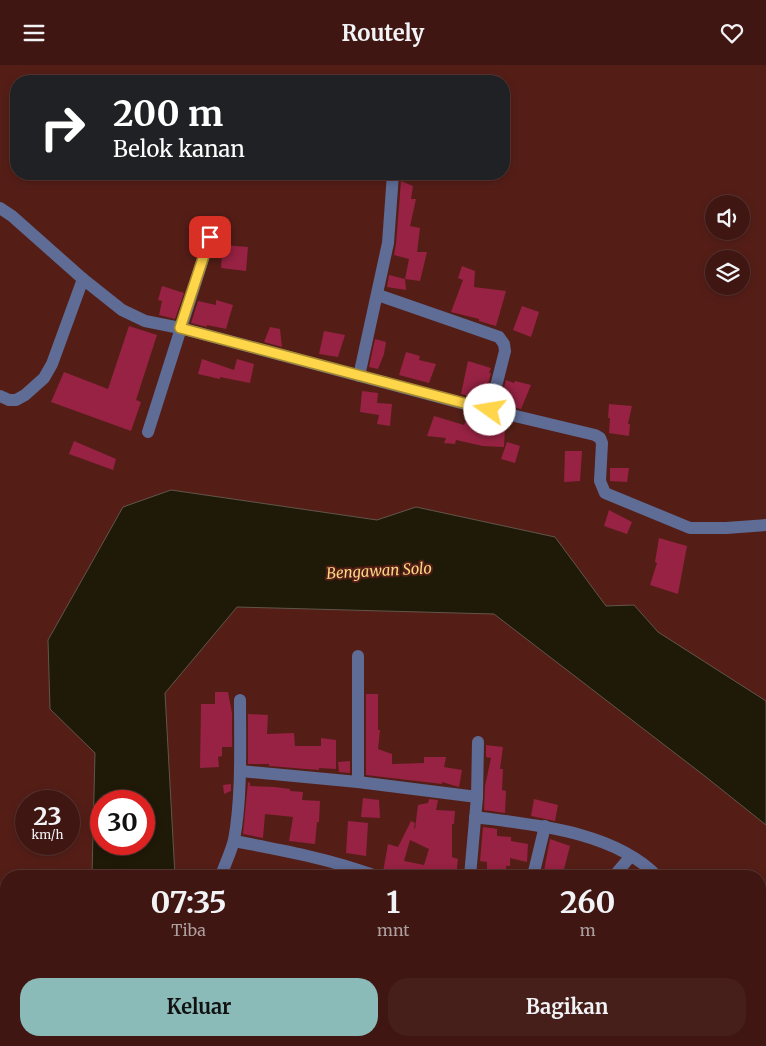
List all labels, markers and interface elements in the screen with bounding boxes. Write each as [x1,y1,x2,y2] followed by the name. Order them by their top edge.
[20,19,48,47] icon: menu
[342,19,424,47] text: Routely
[718,19,746,47] icon: heart
[113,92,223,136] text: 200 m
[30,95,95,160] icon: right
[113,135,245,163] text: Belok kanan
[705,195,750,295] map controls
[705,195,750,240] button: sound
[189,216,231,258] pin
[196,223,224,251] icon: arrive
[705,250,750,295] button: layers
[463,383,515,435] position arrow
[326,558,432,583] water label: Bengawan Solo
[90,790,155,855] speed limit sign: 30
[33,800,62,832] text: 23
[32,827,63,842] text: km/h
[151,883,227,921] text: 07:35
[386,883,400,921] text: 1
[560,883,615,921] text: 260
[171,920,206,940] text: Tiba
[377,920,410,940] text: mnt
[580,920,596,940] text: m
[20,978,378,1036] button: Keluar
[388,978,746,1036] button: Bagikan

